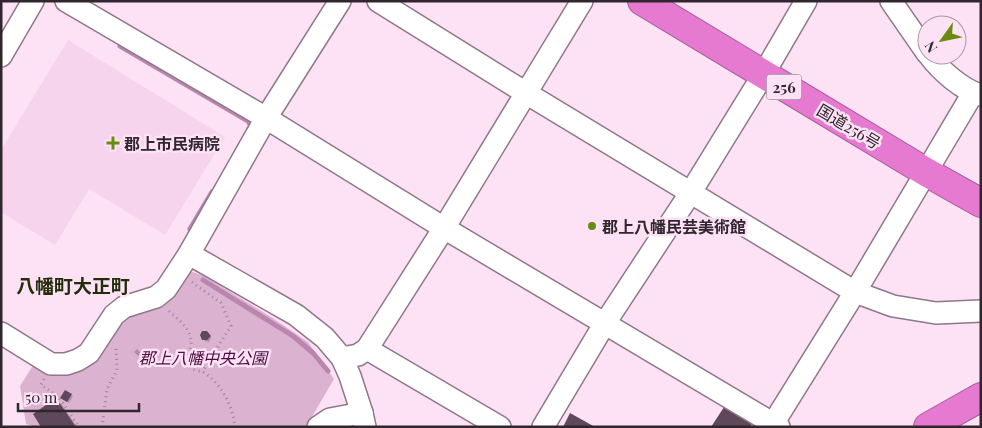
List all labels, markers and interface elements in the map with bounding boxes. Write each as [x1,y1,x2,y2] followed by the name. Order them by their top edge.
[917,15,967,65] north arrow
[920,38,941,57] text: N
[766,74,802,100] road number: 256
[813,99,885,153] street label: 国道256号
[124,133,220,154] place label: 郡上市民病院
[106,136,120,150] marker: 郡上市民病院
[602,216,746,237] place label: 郡上八幡民芸美術館
[586,220,598,232] marker: 郡上八幡民芸美術館
[16,272,130,298] district label: 八幡町大正町
[139,347,269,368] park label: 郡上八幡中央公園
[18,380,139,412] scale bar
[25,387,58,407] text: 50 m

